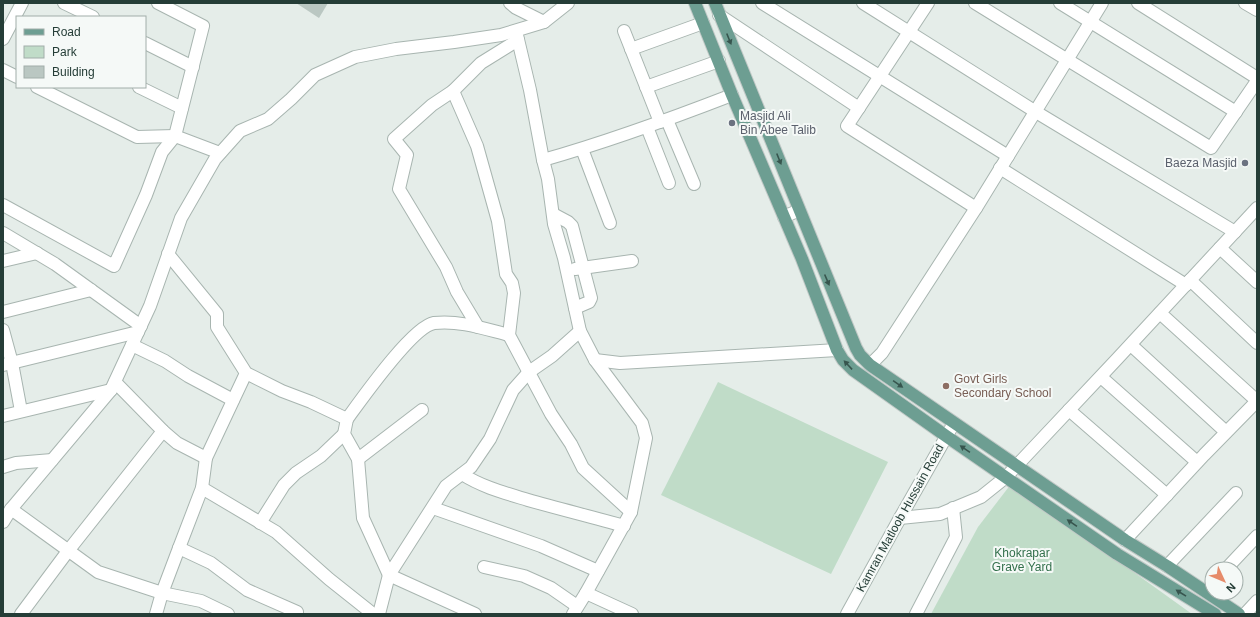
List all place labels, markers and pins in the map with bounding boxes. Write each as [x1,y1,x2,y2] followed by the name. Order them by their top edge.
[740,109,816,137] place label: Masjid Ali Bin Abee Talib
[727,118,737,128] marker: Masjid Ali Bin Abee Talib
[1165,156,1237,170] place label: Baeza Masjid
[1240,158,1250,168] marker: Baeza Masjid
[954,372,1051,400] place label: Govt Girls Secondary School
[941,381,951,391] marker: Govt Girls Secondary School

